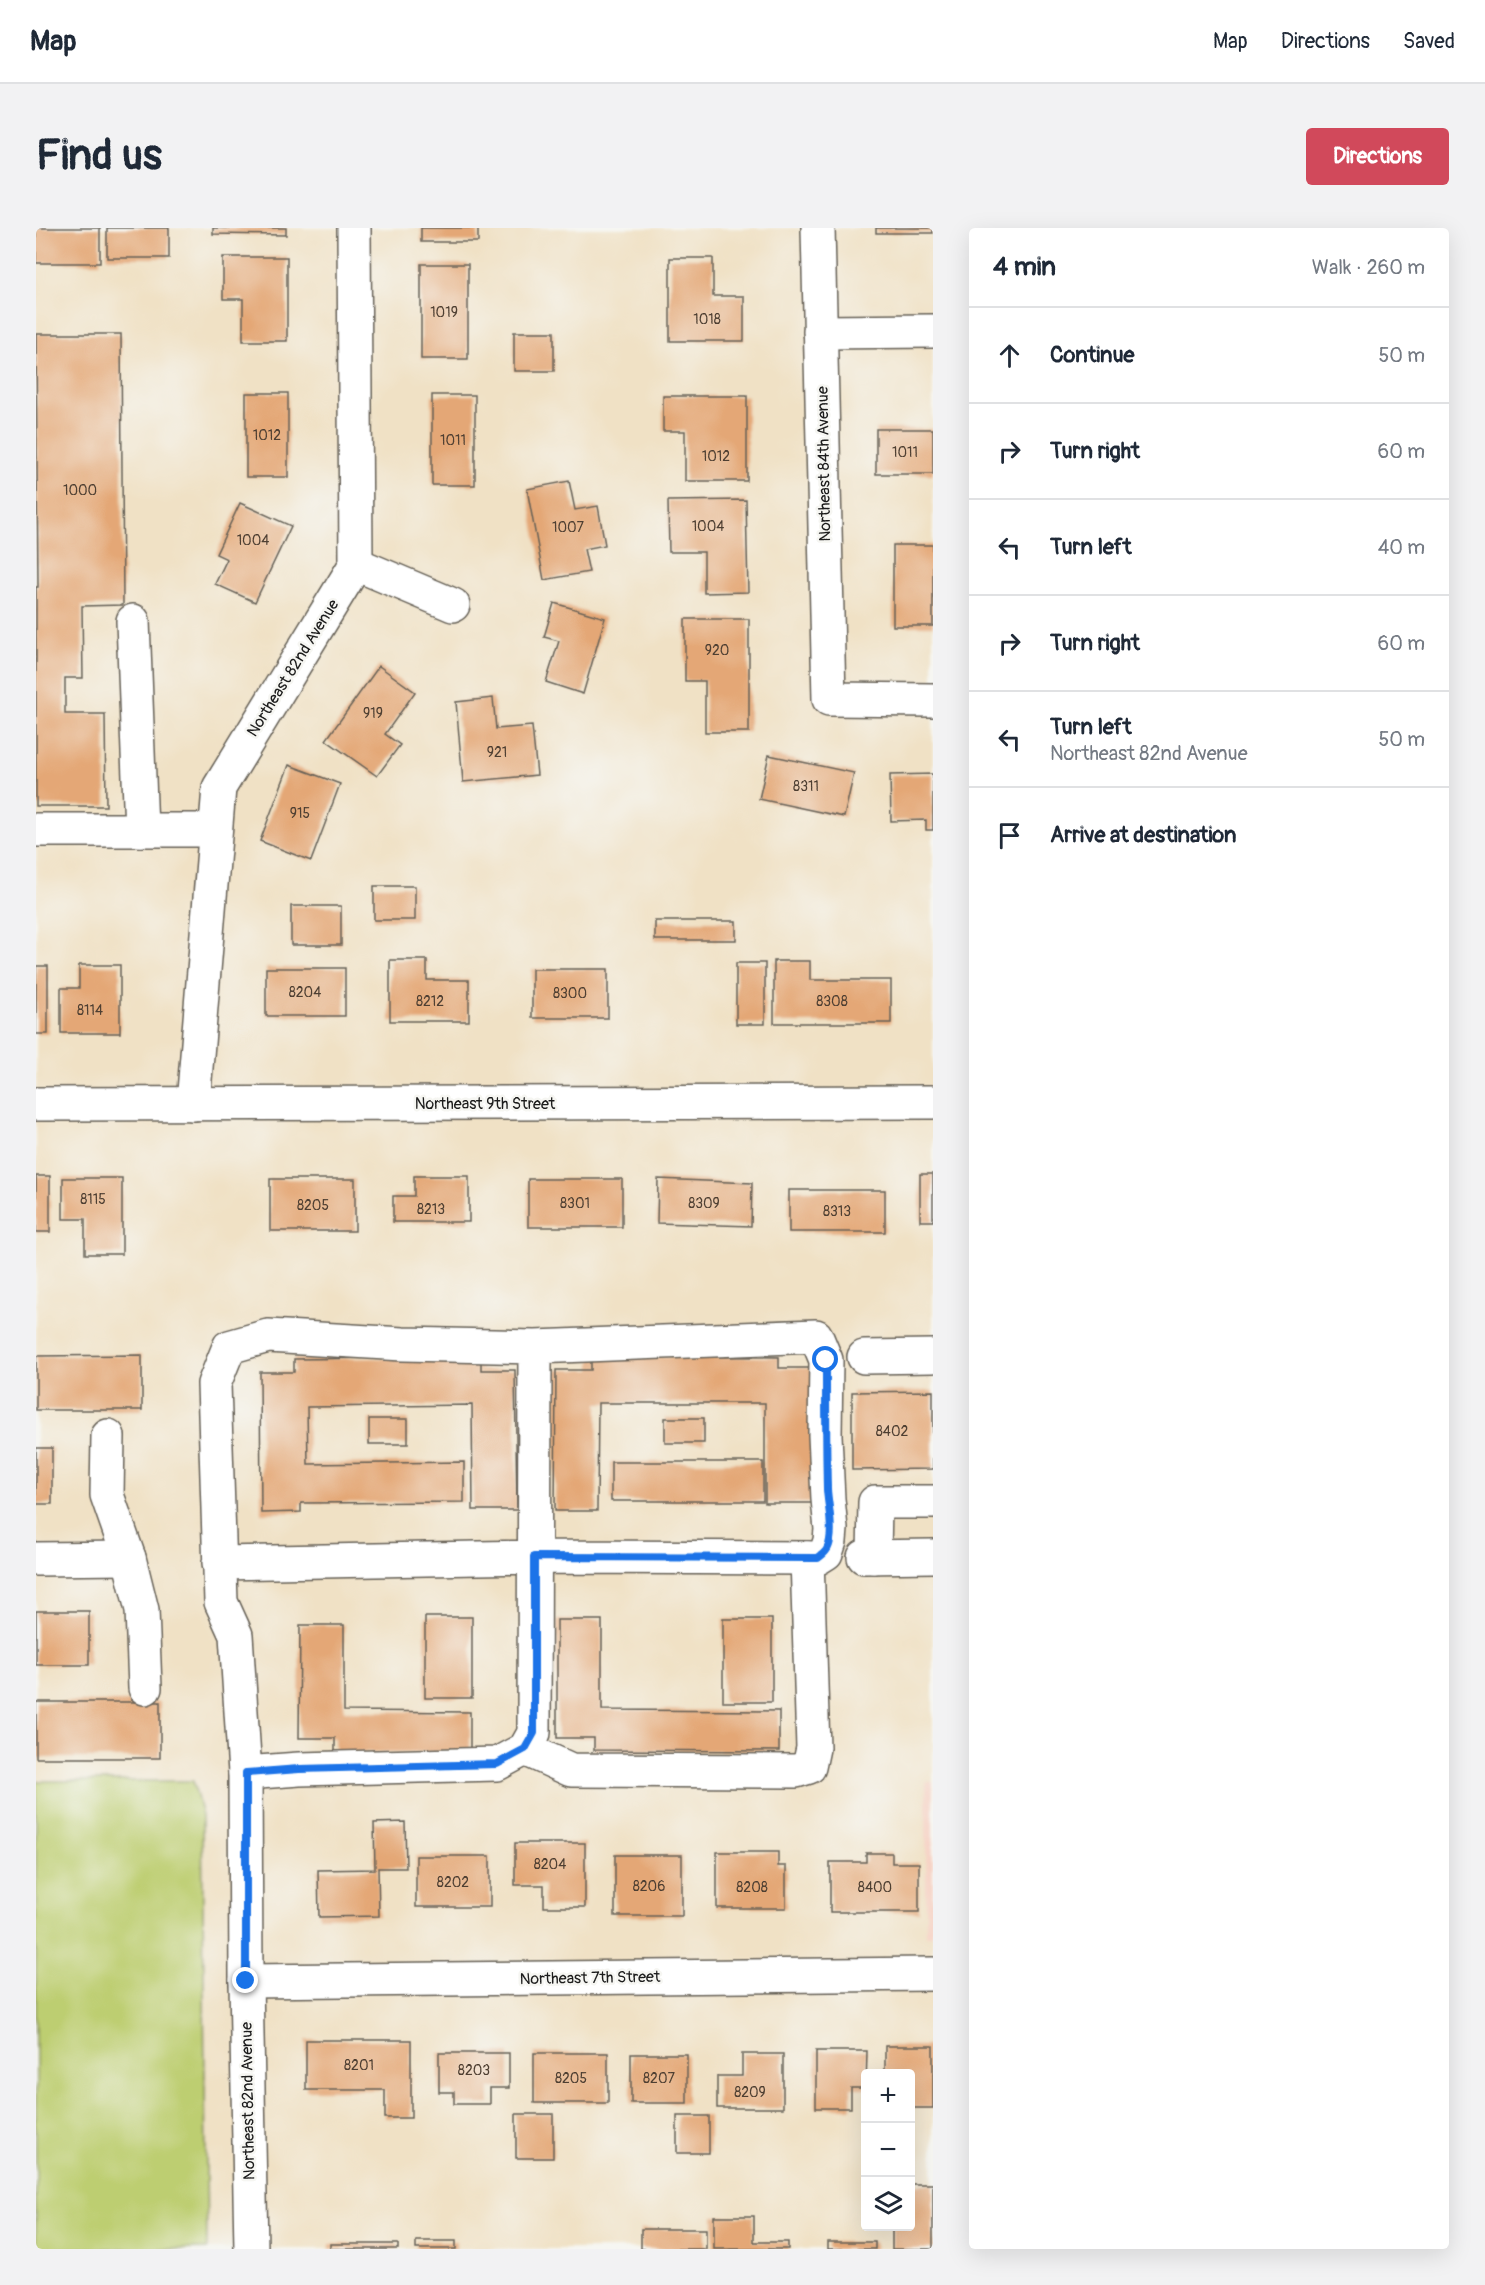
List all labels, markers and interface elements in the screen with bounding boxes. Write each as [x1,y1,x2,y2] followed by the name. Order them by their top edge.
[30,24,76,59] text: Map
[1213,28,1248,55] text: Map
[1281,28,1370,55] text: Directions
[1403,28,1455,55] text: Saved
[1306,128,1449,185] button: Directions
[36,130,162,182] text: Find us
[993,251,1056,283] text: 4 min
[1312,255,1425,280] text: Walk · 260 m
[430,304,458,321] house number: 1019
[693,311,721,328] house number: 1018
[993,339,1026,372] icon: ahead
[1050,341,1134,369] text: Continue
[1378,343,1425,368] text: 50 m
[813,386,835,542] street label: Northeast 84th Avenue
[253,427,281,444] house number: 1012
[440,432,466,449] house number: 1011
[993,435,1026,468] icon: right
[1050,437,1140,465] text: Turn right
[1378,439,1425,464] text: 60 m
[892,444,918,461] house number: 1011
[702,448,730,465] house number: 1012
[63,482,97,499] house number: 1000
[692,518,724,535] house number: 1004
[552,519,585,536] house number: 1007
[993,531,1026,564] icon: left
[237,532,269,549] house number: 1004
[1050,533,1132,561] text: Turn left
[1378,535,1425,560] text: 40 m
[243,596,343,740] street label: Northeast 82nd Avenue
[993,627,1026,660] icon: right
[1050,629,1140,657] text: Turn right
[1378,631,1425,656] text: 60 m
[705,642,729,659] house number: 920
[363,705,383,722] house number: 919
[1050,713,1132,741] text: Turn left
[993,723,1026,756] icon: left
[1378,727,1425,752] text: 50 m
[1050,741,1248,766] text: Northeast 82nd Avenue
[487,744,507,761] house number: 921
[793,778,819,795] house number: 8311
[290,805,310,822] house number: 915
[993,819,1026,852] icon: arrive
[1050,821,1236,849] text: Arrive at destination
[289,984,321,1001] house number: 8204
[553,985,587,1002] house number: 8300
[416,993,444,1010] house number: 8212
[816,993,848,1010] house number: 8308
[77,1002,103,1019] house number: 8114
[415,1094,556,1114] street label: Northeast 9th Street
[80,1191,106,1208] house number: 8115
[560,1195,590,1212] house number: 8301
[688,1195,720,1212] house number: 8309
[297,1197,329,1214] house number: 8205
[417,1201,445,1218] house number: 8213
[823,1203,851,1220] house number: 8313
[812,1346,838,1372] route start
[876,1423,908,1440] house number: 8402
[534,1856,566,1873] house number: 8204
[437,1874,469,1891] house number: 8202
[633,1878,665,1895] house number: 8206
[736,1879,768,1896] house number: 8208
[858,1879,892,1896] house number: 8400
[232,1967,258,1993] route end
[519,1967,661,1989] street label: Northeast 7th Street
[237,2022,259,2180] street label: Northeast 82nd Avenue
[344,2057,374,2074] house number: 8201
[458,2062,490,2079] house number: 8203
[861,2069,915,2231] map controls
[861,2069,915,2123] button: +
[555,2070,587,2087] house number: 8205
[643,2070,676,2087] house number: 8207
[734,2084,766,2101] house number: 8209
[861,2123,915,2177] button: −
[861,2177,915,2231] button: layers

